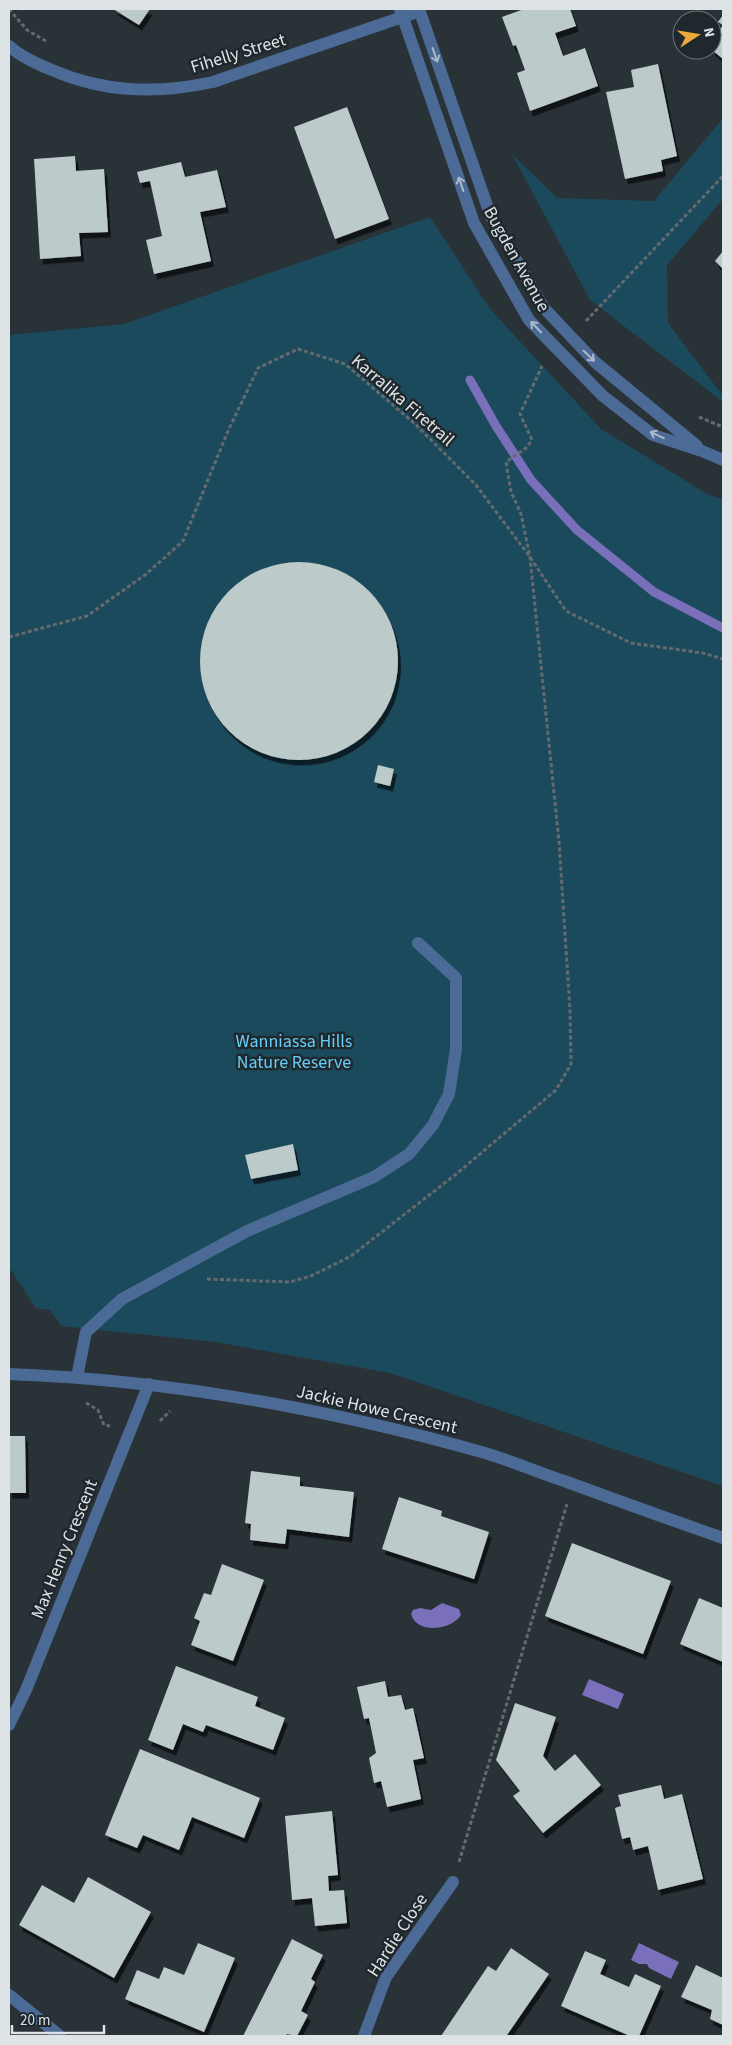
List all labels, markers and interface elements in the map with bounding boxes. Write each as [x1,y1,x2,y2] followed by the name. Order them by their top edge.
[672,10,722,60] north arrow
[698,26,719,39] text: N
[187,27,289,80] street label: Fihelly Street
[431,47,440,62] one-way arrow
[455,177,465,193] one-way arrow
[477,202,556,317] street label: Bugden Avenue
[530,321,542,334] one-way arrow
[346,349,460,452] street label: Karralika Firetrail
[583,350,595,362] one-way arrow
[649,429,664,439] one-way arrow
[236,1029,352,1075] park label: Wanniassa Hills Nature Reserve
[294,1379,460,1440] street label: Jackie Howe Crescent
[25,1476,104,1623] street label: Max Henry Crescent
[361,1889,434,1982] street label: Hardie Close
[12,2002,105,2034] scale bar
[20,2010,50,2031] text: 20 m

